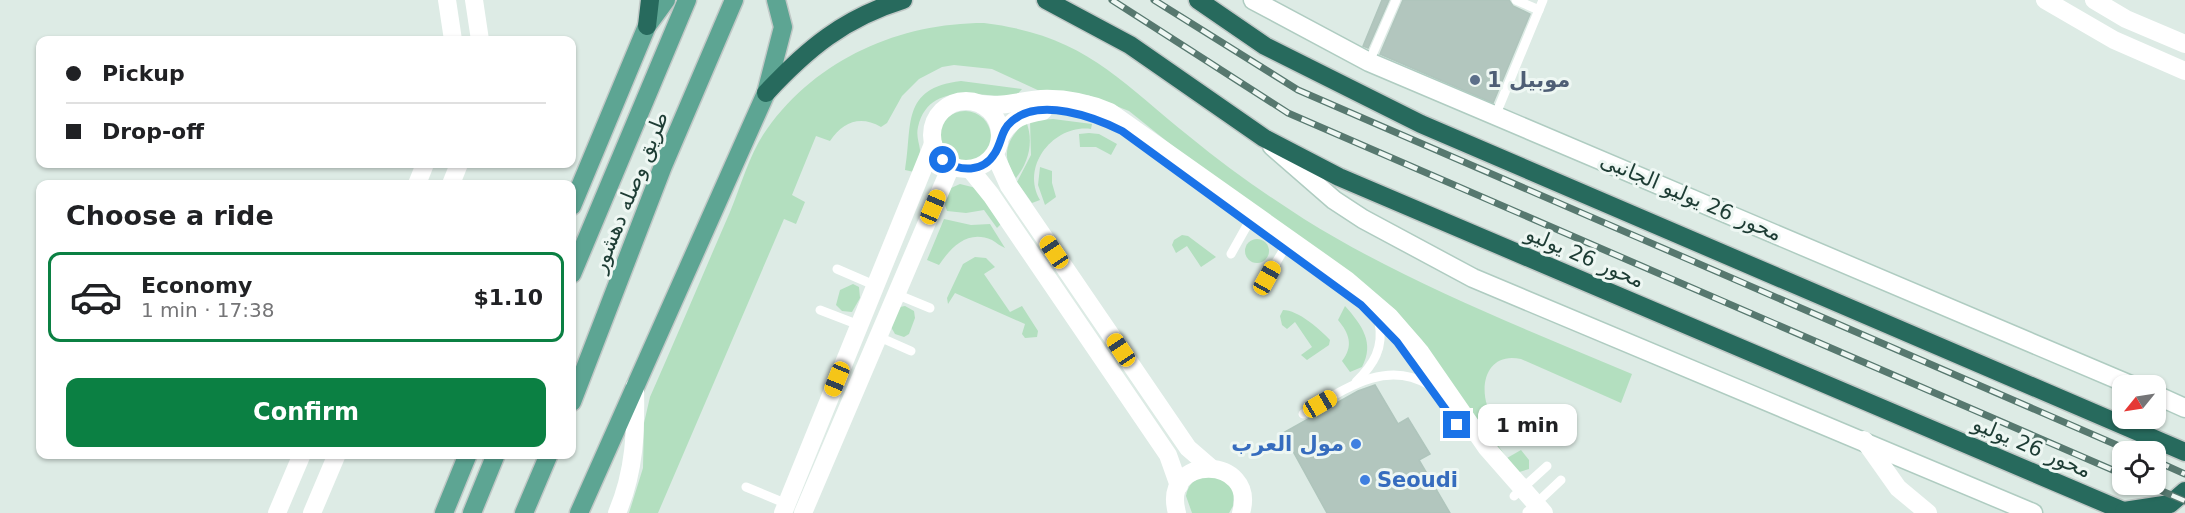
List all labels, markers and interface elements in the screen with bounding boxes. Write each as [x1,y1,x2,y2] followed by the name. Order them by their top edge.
[102,61,185,86] text: Pickup
[1487,68,1570,92] place label: موبيل 1
[1468,73,1482,87] marker: موبيل 1
[586,108,673,277] street label: طريق وصله دهشور
[102,119,204,144] text: Drop-off
[929,146,956,173] route start
[1597,148,1785,246] street label: محور 26 يوليو الجانبى
[918,187,948,227] car
[66,200,274,231] text: Choose a ride
[1521,221,1648,293] street label: محور 26 يوليو
[1036,232,1072,272] car
[1250,258,1284,298] car
[69,270,123,324] icon: car
[141,273,252,298] text: Economy
[473,285,543,310] text: $1.10
[141,298,275,322] text: 1 min · 17:38
[1103,330,1139,370] car
[822,359,852,399] car
[2112,375,2166,429] north arrow
[2112,375,2166,495] map controls
[66,378,546,447] button: Confirm
[1300,387,1340,421] car
[1478,404,1577,446] callout: 1 min
[1443,411,1470,438] route end
[1968,411,2095,483] street label: محور 26 يوليو
[1496,413,1559,437] text: 1 min
[1231,432,1344,456] place label: مول العرب
[1349,437,1363,451] marker: مول العرب
[2112,441,2166,495] button: locate
[1377,468,1458,492] place label: Seoudi
[1358,473,1372,487] marker: Seoudi

